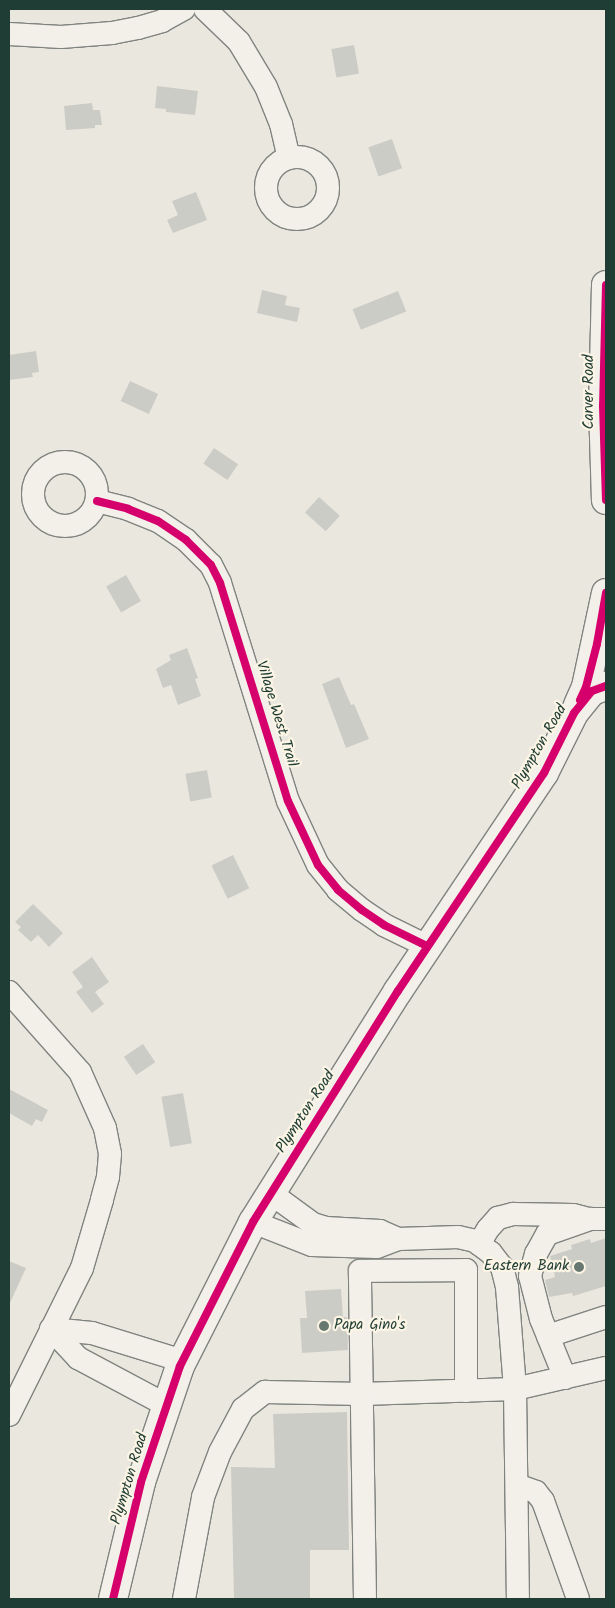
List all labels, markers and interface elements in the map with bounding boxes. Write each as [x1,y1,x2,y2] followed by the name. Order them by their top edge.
[581,354,599,430] street label: Carver Road
[251,659,301,769] street label: Village West Trail
[509,702,571,792] street label: Plympton Road
[273,1067,339,1157] street label: Plympton Road
[484,1258,569,1276] place label: Eastern Bank
[573,1261,585,1273] marker: Eastern Bank
[334,1317,405,1335] place label: Papa Gino's
[318,1320,330,1332] marker: Papa Gino's
[108,1431,152,1527] street label: Plympton Road

